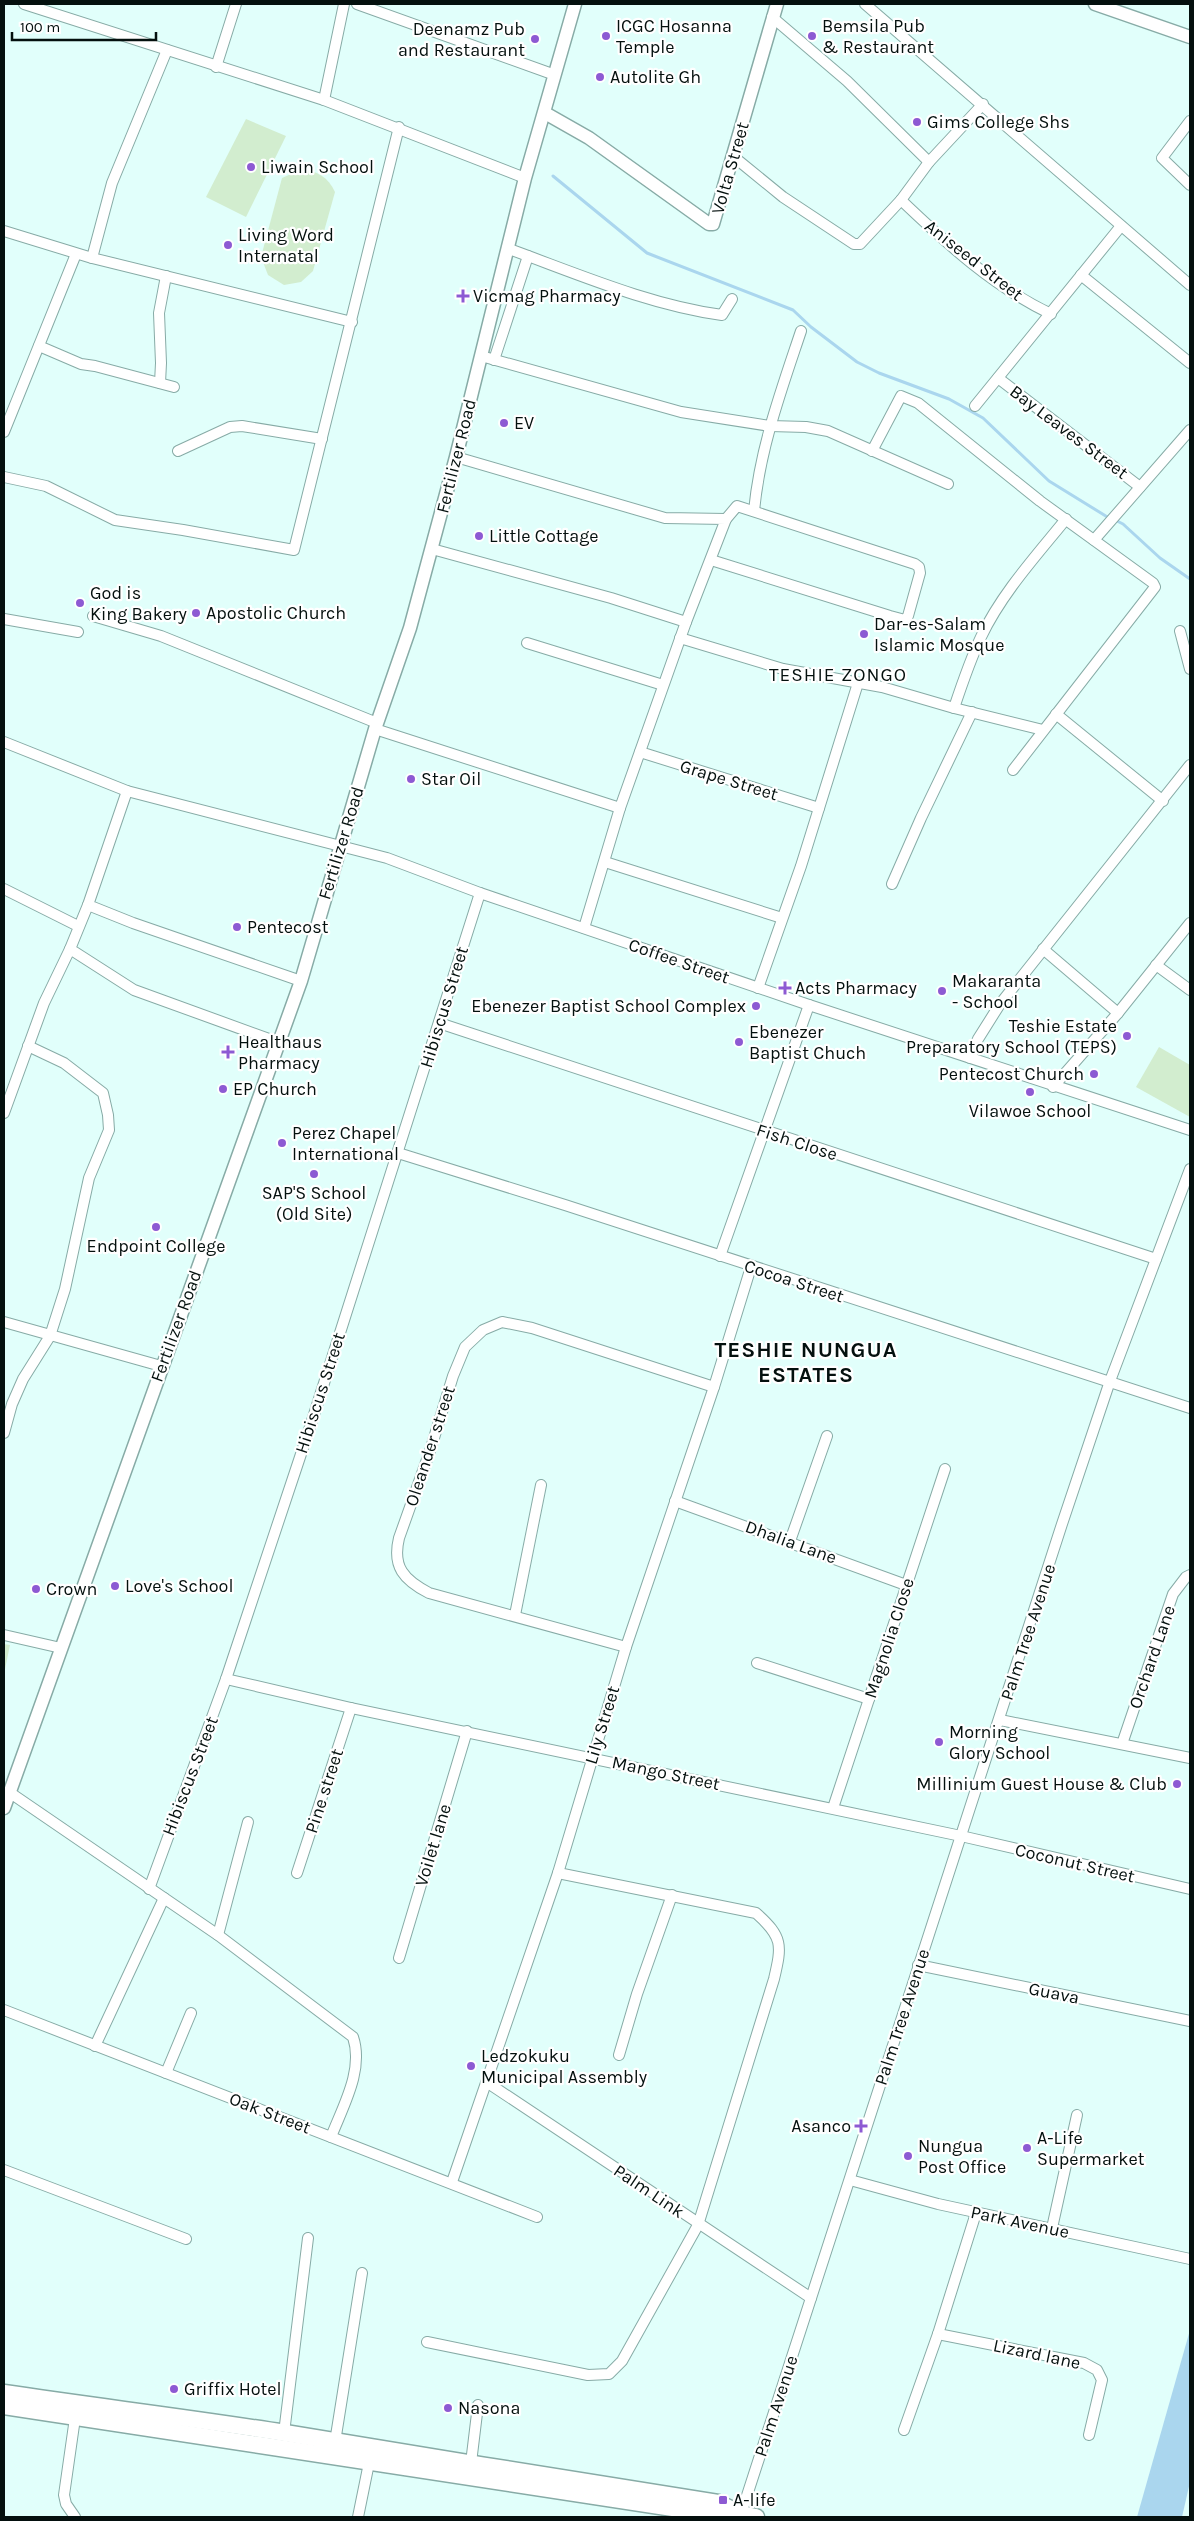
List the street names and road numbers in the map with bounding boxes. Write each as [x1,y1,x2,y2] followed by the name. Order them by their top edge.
[706,119,754,217] street label: Volta Street
[920,215,1028,305] street label: Aniseed Street
[1005,380,1133,484] street label: Bay Leaves Street
[431,396,481,516] street label: Fertilizer Road
[677,755,781,805] street label: Grape Street
[313,784,369,902] street label: Fertilizer Road
[626,933,733,989] street label: Coffee Street
[415,943,473,1071] street label: Hibiscus Street
[754,1119,840,1165] street label: Fish Close
[741,1255,847,1308] street label: Cocoa Street
[146,1267,206,1385] street label: Fertilizer Road
[290,1329,350,1456] street label: Hibiscus Street
[400,1383,460,1509] street label: Oleander street
[742,1515,840,1569] street label: Dhalia Lane
[996,1561,1060,1703] street label: Palm Tree Avenue
[859,1575,919,1701] street label: Magnolia Close
[1124,1602,1180,1712] street label: Orchard Lane
[580,1683,624,1767] street label: Lily Street
[157,1713,223,1839] street label: Hibiscus Street
[300,1746,348,1836] street label: Pine street
[610,1751,722,1795] street label: Mango Street
[410,1801,456,1889] street label: Voilet lane
[1013,1839,1137,1888] street label: Coconut Street
[870,1946,934,2088] street label: Palm Tree Avenue
[1027,1977,1081,2009] street label: Guava
[226,2087,314,2139] street label: Oak Street
[609,2159,689,2223] street label: Palm Link
[969,2201,1071,2243] street label: Park Avenue
[991,2334,1083,2374] street label: Lizard lane
[749,2353,803,2459] street label: Palm Avenue

